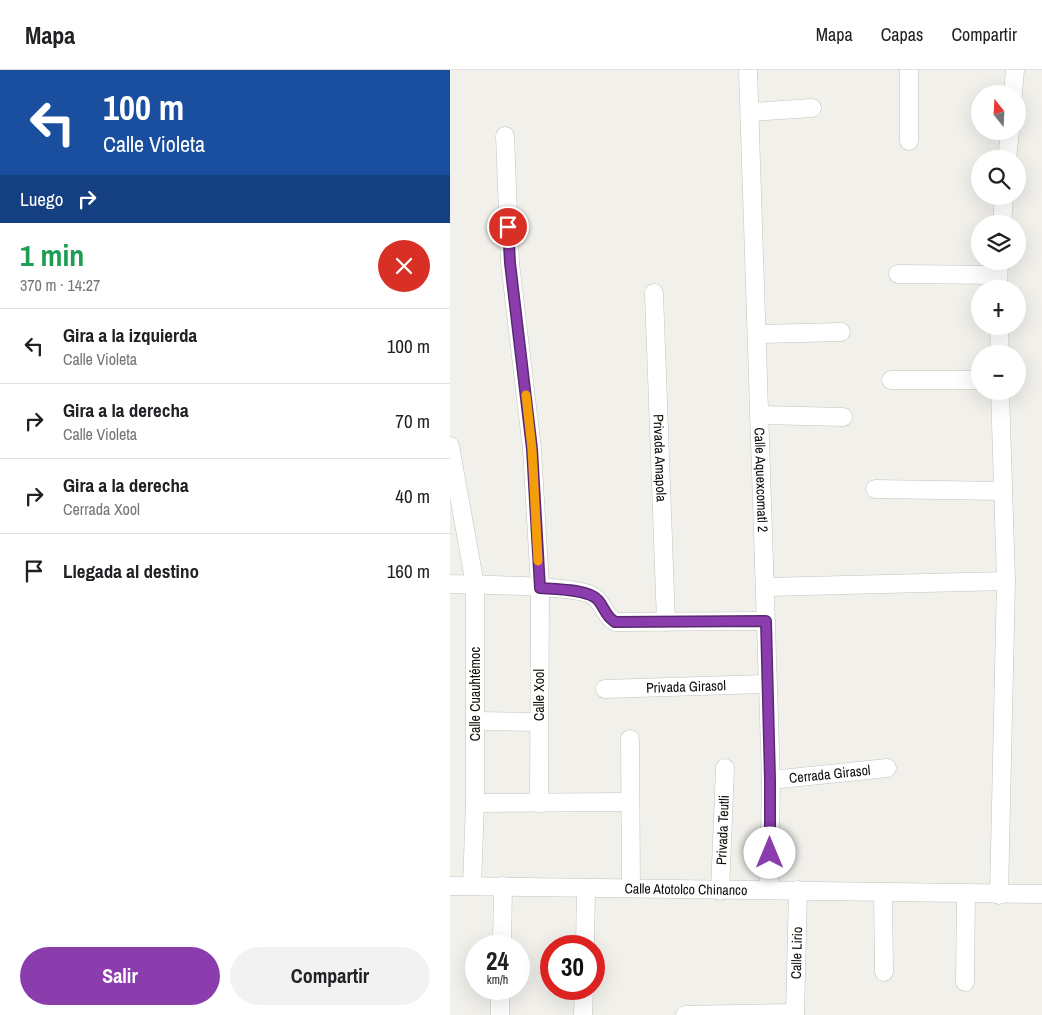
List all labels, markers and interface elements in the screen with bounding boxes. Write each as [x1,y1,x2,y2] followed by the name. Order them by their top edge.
[25,19,75,51] text: Mapa
[816,22,853,47] text: Mapa
[881,22,923,47] text: Capas
[951,22,1017,47] text: Compartir
[103,84,184,131] text: 100 m
[971,85,1026,140] north arrow
[971,85,1026,400] map controls
[20,90,85,155] icon: left
[103,129,205,159] text: Calle Violeta
[971,150,1026,205] button: search
[73,185,101,213] icon: right
[20,186,63,212] text: Luego
[487,206,529,248] pin
[494,213,522,241] icon: arrive
[971,215,1026,270] button: layers
[20,235,84,275] text: 1 min
[378,240,430,292] button: close
[20,274,100,296] text: 370 m · 14:27
[971,280,1026,335] button: +
[63,322,197,348] text: Gira a la izquierda
[20,332,48,360] icon: left
[387,333,430,359] text: 100 m
[971,345,1026,400] button: −
[63,348,137,370] text: Calle Violeta
[63,397,189,423] text: Gira a la derecha
[20,407,48,435] icon: right
[395,408,430,434] text: 70 m
[649,414,671,503] street label: Privada Amapola
[63,423,137,445] text: Calle Violeta
[751,427,772,532] street label: Calle Aquexcomatl 2
[63,472,189,498] text: Gira a la derecha
[20,482,48,510] icon: right
[395,483,430,509] text: 40 m
[63,498,140,520] text: Cerrada Xool
[20,557,48,585] icon: arrive
[63,558,199,584] text: Llegada al destino
[387,558,430,584] text: 160 m
[466,647,484,741] street label: Calle Cuauhtémoc
[530,669,548,721] street label: Calle Xool
[646,676,726,697] street label: Privada Girasol
[788,761,871,787] street label: Cerrada Girasol
[712,795,733,865] street label: Privada Teutli
[743,826,795,878] position arrow
[624,879,747,899] street label: Calle Atotolco Chinanco
[787,927,806,979] street label: Calle Lirio
[540,935,605,1000] speed limit sign: 30
[486,944,509,978] text: 24
[20,947,220,1005] button: Salir
[230,947,430,1005] button: Compartir
[487,972,508,988] text: km/h

